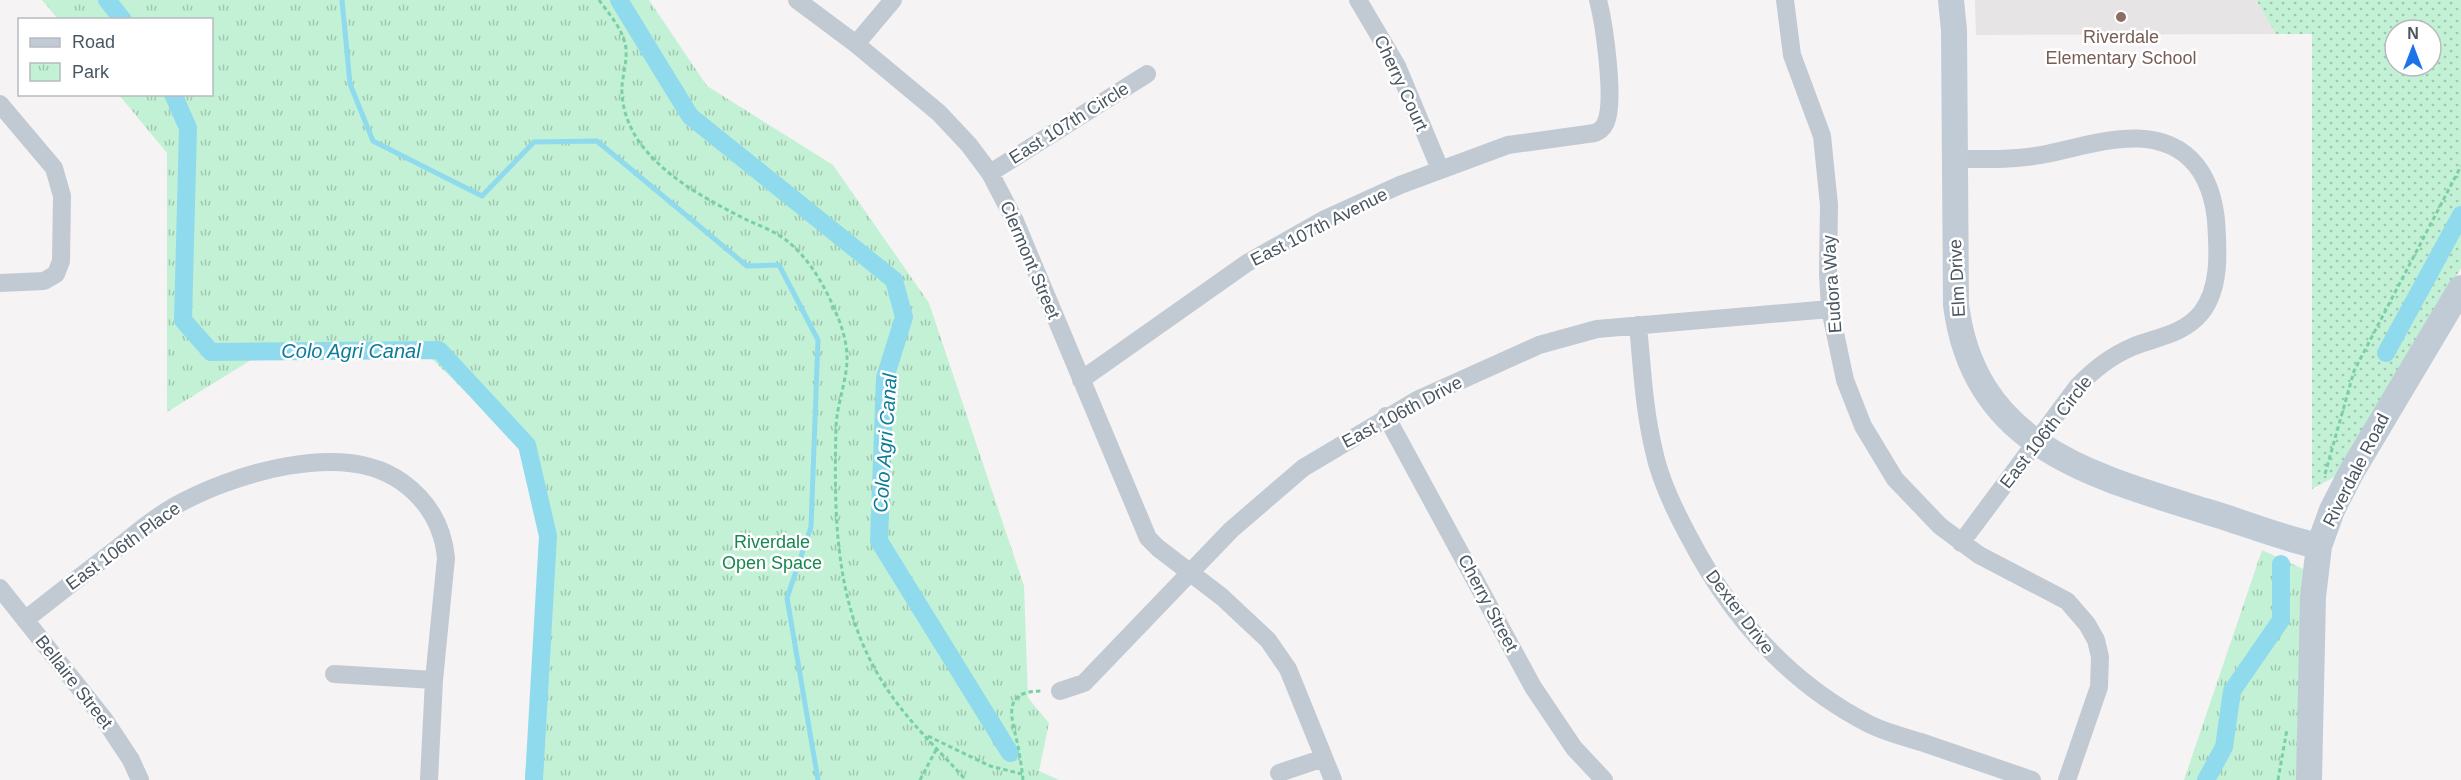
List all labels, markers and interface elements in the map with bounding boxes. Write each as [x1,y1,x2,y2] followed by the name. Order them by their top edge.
[2114,10,2128,24] marker: Riverdale Elementary School
[18,18,213,96] legend
[2383,18,2443,78] north arrow
[2407,25,2419,42] text: N
[2045,27,2197,68] place label: Riverdale Elementary School
[72,32,115,52] text: Road
[1370,32,1432,134] street label: Cherry Court
[72,62,110,82] text: Park
[1006,78,1132,168] street label: East 107th Circle
[1247,184,1391,270] street label: East 107th Avenue
[996,198,1064,322] street label: Clermont Street
[1819,234,1845,334] street label: Eudora Way
[1945,239,1969,317] street label: Elm Drive
[281,340,421,362] water label: Colo Agri Canal
[869,372,901,513] water label: Colo Agri Canal
[1339,372,1465,452] street label: East 106th Drive
[1996,372,2096,492] street label: East 106th Circle
[2319,410,2393,530] street label: Riverdale Road
[62,498,184,594] street label: East 106th Place
[722,532,822,573] park label: Riverdale Open Space
[1454,551,1522,655] street label: Cherry Street
[1702,566,1778,658] street label: Dexter Drive
[31,631,117,733] street label: Bellaire Street

